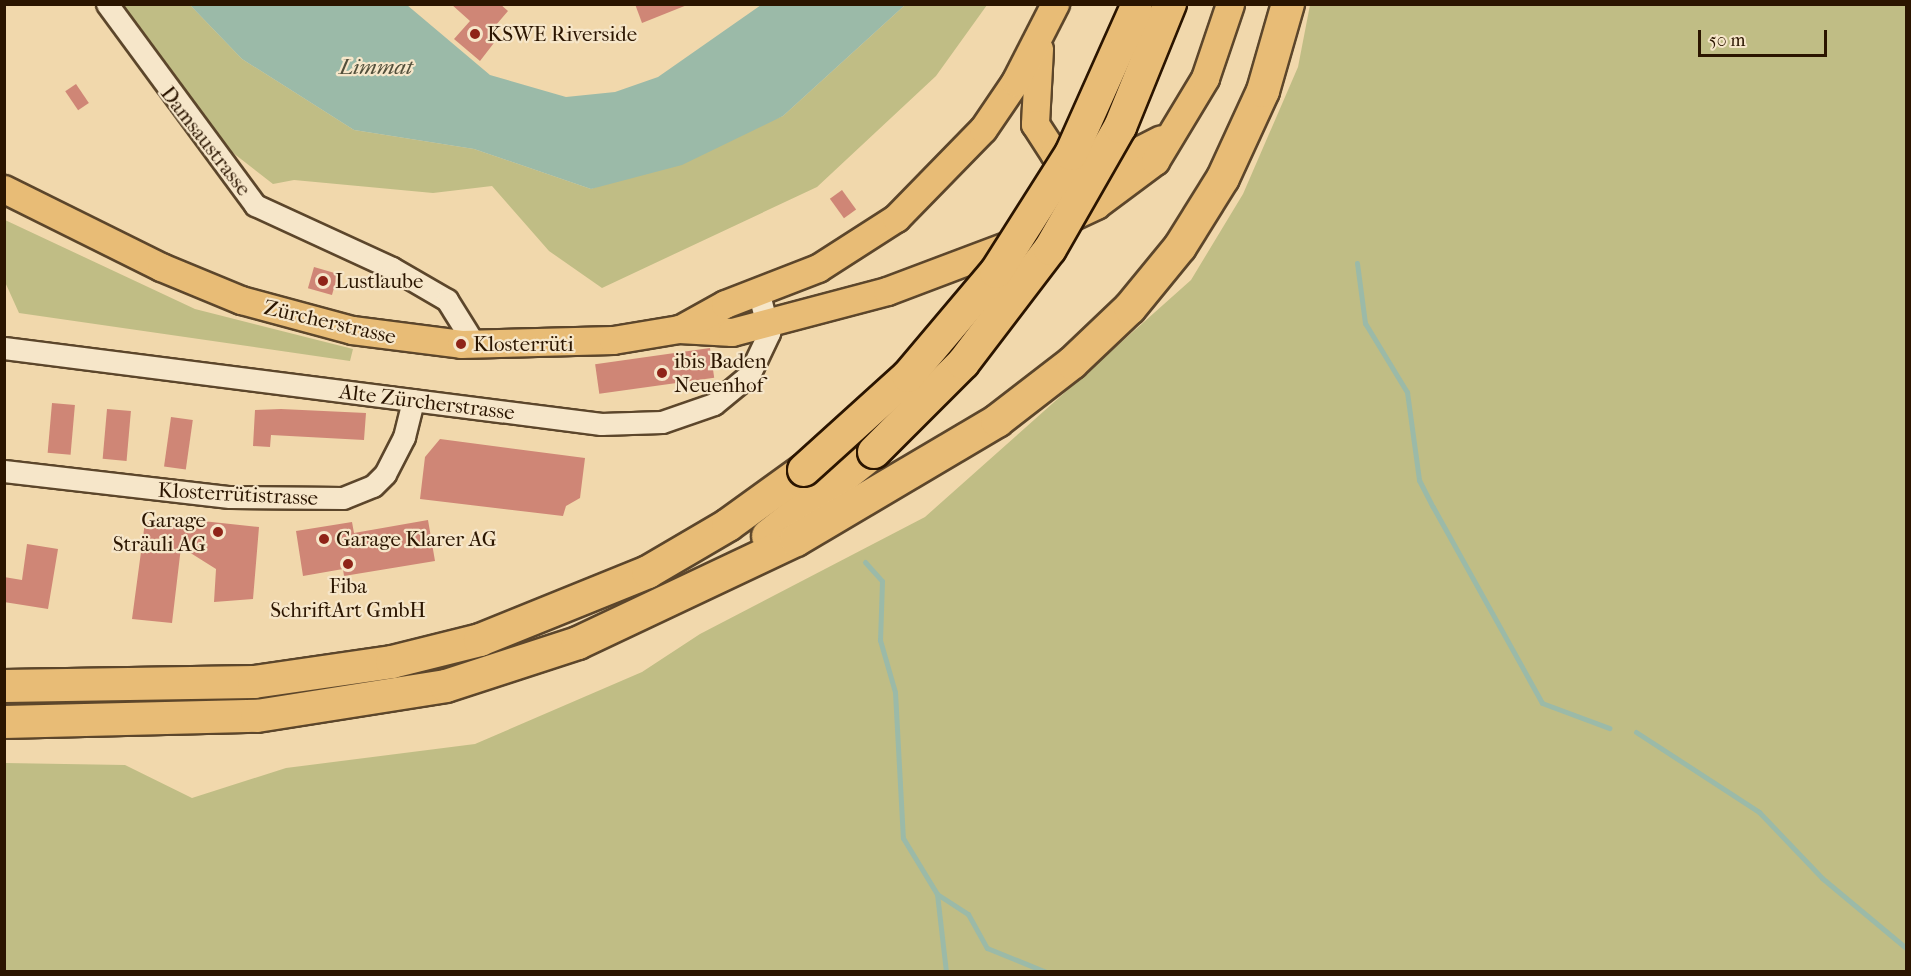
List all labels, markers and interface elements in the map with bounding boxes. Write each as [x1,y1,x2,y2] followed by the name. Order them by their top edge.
[1701,18,1830,56] scale bar
[487,21,637,47] place label: KSWE Riverside
[468,27,482,41] marker: KSWE Riverside
[1709,30,1745,51] text: 50 m
[339,55,413,81] water label: Limmat
[155,81,257,201] street label: Damsaustrasse
[335,268,423,294] place label: Lustlaube
[316,274,330,288] marker: Lustlaube
[261,295,399,349] street label: Zürcherstrasse
[473,331,574,357] place label: Klosterrüti
[454,337,468,351] marker: Klosterrüti
[674,348,767,398] place label: ibis Baden Neuenhof
[655,366,669,380] marker: ibis Baden Neuenhof
[338,379,516,425] street label: Alte Zürcherstrasse
[157,477,319,511] street label: Klosterrütistrasse
[113,507,206,557] place label: Garage Sträuli AG
[211,525,225,539] marker: Garage Sträuli AG
[336,526,497,552] place label: Garage Klarer AG
[317,532,331,546] marker: Garage Klarer AG
[341,557,355,571] marker: Fiba SchriftArt GmbH
[270,573,426,623] place label: Fiba SchriftArt GmbH

